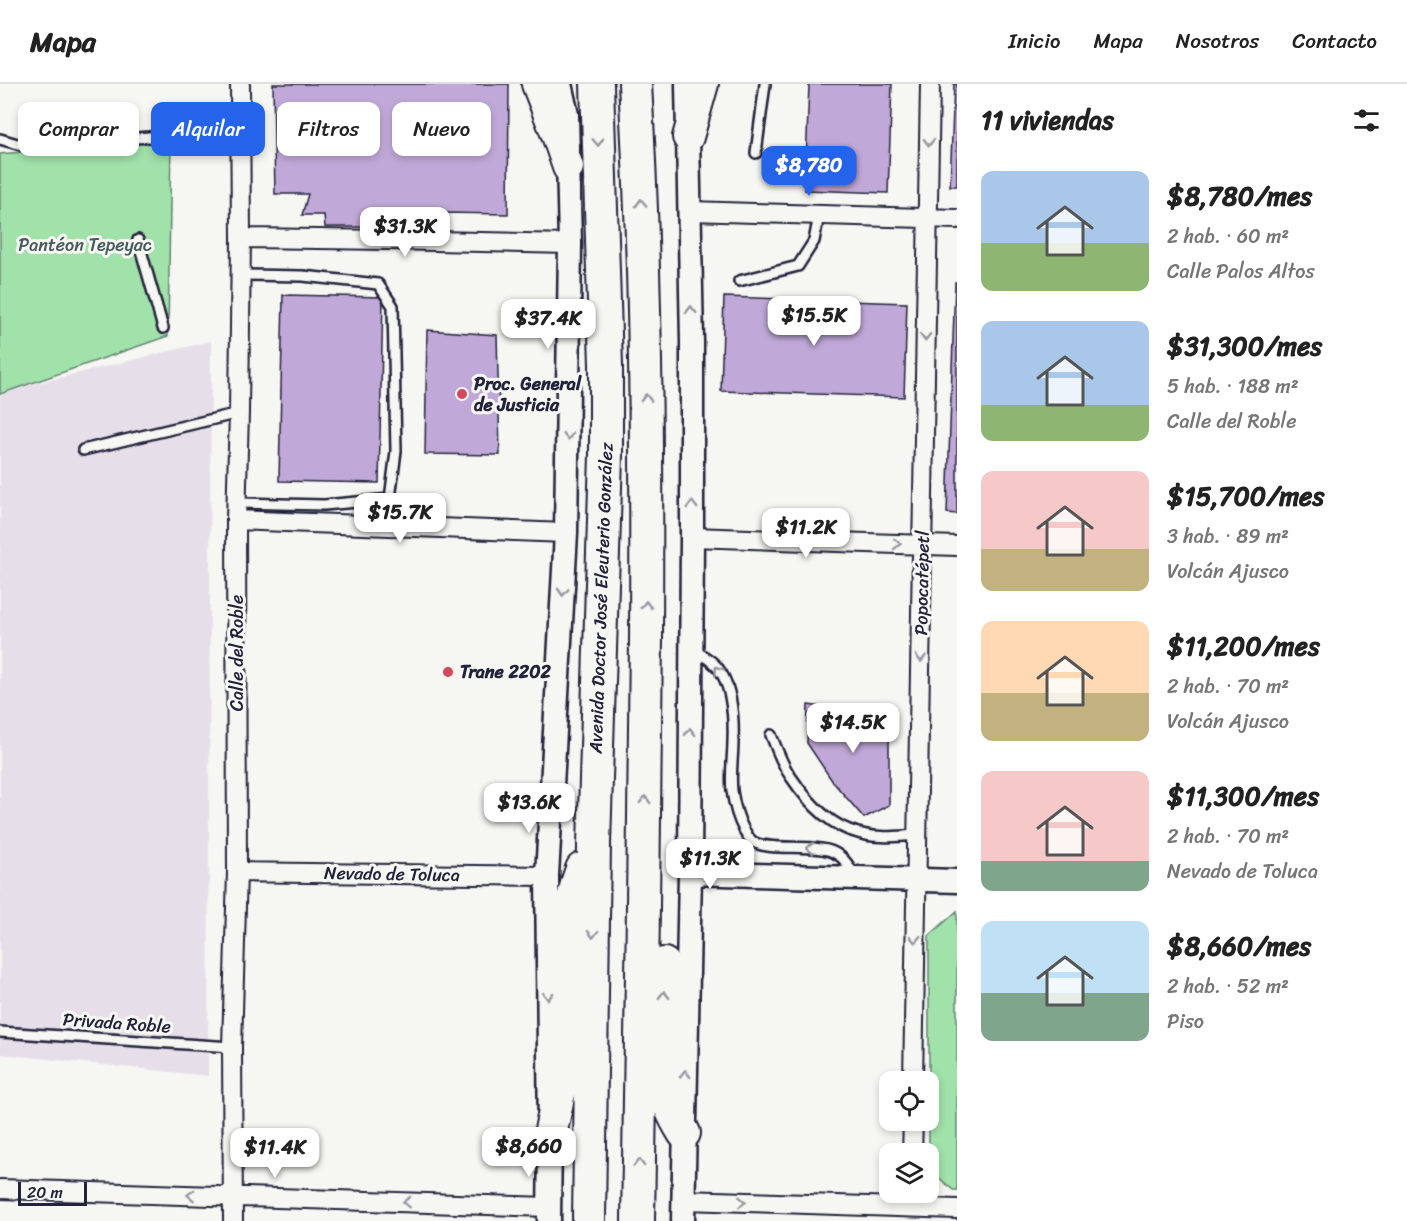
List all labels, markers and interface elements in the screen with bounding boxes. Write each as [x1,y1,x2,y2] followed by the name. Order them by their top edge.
[30,17,96,66] text: Mapa
[1008,22,1060,60] text: Inicio
[1093,22,1143,60] text: Mapa
[1176,22,1259,60] text: Nosotros
[1292,22,1377,60] text: Contacto
[981,97,1114,143] text: 11 viviendas
[18,102,139,156] chip: Comprar
[151,102,265,156] chip: Alquilar
[277,102,380,156] chip: Filtros
[392,102,491,156] chip: Nuevo
[1350,104,1383,137] icon: filters
[592,138,605,147] one-way arrow
[922,138,935,147] one-way arrow
[760,146,858,197] pin: $8,780
[775,148,843,183] text: $8,780
[1167,173,1312,219] text: $8,780/mes
[1029,195,1101,267] icon: home
[635,198,647,207] one-way arrow
[356,207,454,258] pin: $31.3K
[374,209,436,244] text: $31.3K
[1167,219,1289,254] text: 2 hab. · 60 m²
[18,229,152,261] park label: Pantéon Tepeyac
[1167,254,1315,289] text: Calle Palos Altos
[765,296,863,347] pin: $15.5K
[782,298,846,333] text: $15.5K
[499,299,597,350] pin: $37.4K
[515,301,581,336] text: $37.4K
[685,305,698,314] one-way arrow
[1167,323,1322,369] text: $31,300/mes
[919,333,931,342] one-way arrow
[1029,345,1101,417] icon: home
[474,368,582,421] place label: Proc. General de Justicia
[1167,369,1299,404] text: 5 hab. · 188 m²
[455,387,469,401] marker: Proc. General de Justicia
[640,393,652,402] one-way arrow
[1167,404,1296,439] text: Calle del Roble
[561,431,574,440] one-way arrow
[580,441,622,755] street label: Avenida Doctor José Eleuterio González
[1167,473,1324,519] text: $15,700/mes
[351,493,449,544] pin: $15.7K
[368,495,432,530] text: $15.7K
[1029,495,1101,567] icon: home
[686,500,698,509] one-way arrow
[757,508,855,559] pin: $11.2K
[776,510,836,545] text: $11.2K
[1167,519,1289,554] text: 3 hab. · 89 m²
[905,529,939,636] street label: Popocatépetl
[893,538,902,551] one-way arrow
[1167,554,1289,589] text: Volcán Ajusco
[556,587,569,596] one-way arrow
[221,595,253,711] street label: Calle del Roble
[640,600,652,609] one-way arrow
[1167,623,1320,669] text: $11,200/mes
[1029,645,1101,717] icon: home
[914,654,927,663] one-way arrow
[460,656,552,688] place label: Trane 2202
[441,665,455,679] marker: Trane 2202
[714,666,725,677] one-way arrow
[1167,669,1289,704] text: 2 hab. · 70 m²
[804,703,902,754] pin: $14.5K
[1167,704,1289,739] text: Volcán Ajusco
[821,705,885,740] text: $14.5K
[684,728,696,737] one-way arrow
[1167,773,1319,819] text: $11,300/mes
[480,783,578,834] pin: $13.6K
[498,785,560,820] text: $13.6K
[639,795,651,804] one-way arrow
[1029,795,1101,867] icon: home
[1167,819,1289,854] text: 2 hab. · 70 m²
[661,839,759,890] pin: $11.3K
[680,841,740,876] text: $11.3K
[805,842,814,855] one-way arrow
[1167,854,1318,889] text: Nevado de Toluca
[324,857,460,891] street label: Nevado de Toluca
[1167,923,1311,969] text: $8,660/mes
[587,929,599,938] one-way arrow
[909,934,921,943] one-way arrow
[1029,945,1101,1017] icon: home
[1167,969,1289,1004] text: 2 hab. · 52 m²
[658,990,670,999] one-way arrow
[542,992,554,1001] one-way arrow
[62,1003,172,1043] street label: Privada Roble
[1167,1004,1204,1039] text: Piso
[679,1070,692,1079] one-way arrow
[879,1071,939,1203] map controls
[879,1071,939,1131] button: locate
[480,1127,578,1178] pin: $8,660
[226,1128,324,1179] pin: $11.4K
[496,1129,562,1164] text: $8,660
[244,1130,306,1165] text: $11.4K
[879,1143,939,1203] button: layers
[633,1158,645,1167] one-way arrow
[27,1178,63,1207] text: 20 m
[18,1179,87,1206] scale bar
[186,1188,195,1201] one-way arrow
[402,1196,411,1208] one-way arrow
[738,1196,747,1208] one-way arrow

